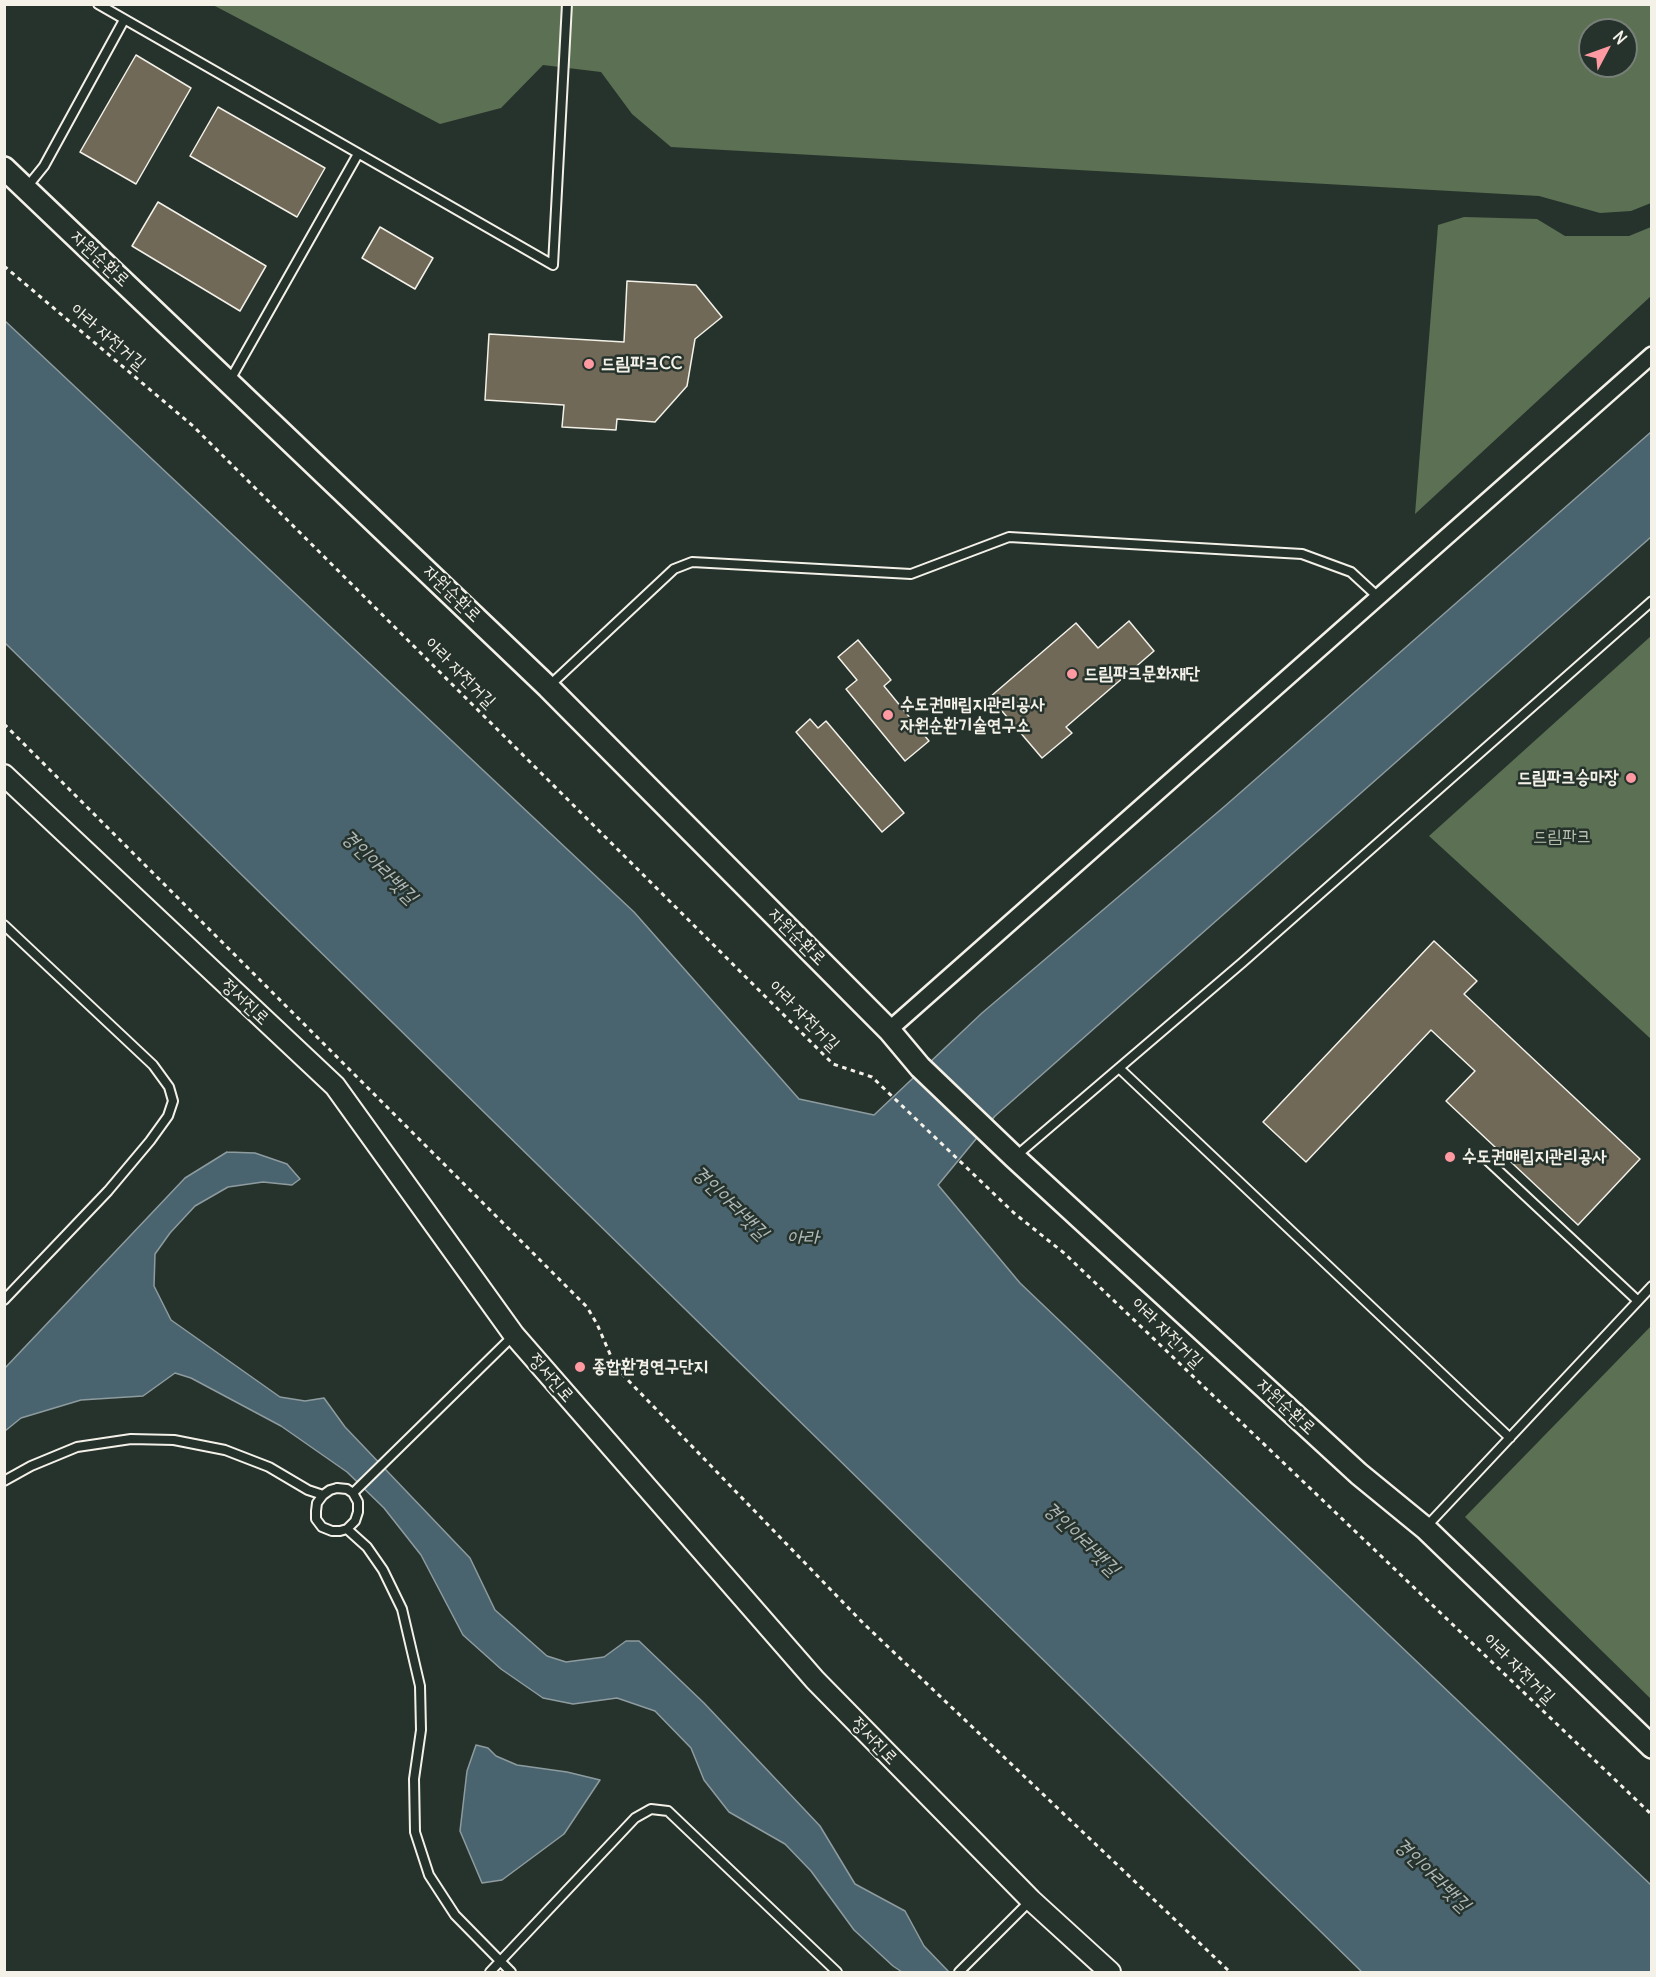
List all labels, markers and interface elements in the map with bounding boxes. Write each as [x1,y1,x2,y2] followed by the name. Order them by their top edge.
[1578,18,1638,78] north arrow
[1609,27,1631,48] text: N
[66,226,134,292] street label: 자원순환로
[66,299,150,375] street label: 아라 자전거길
[601,353,682,375] place label: 드림파크CC
[582,357,596,371] marker: 드림파크CC
[418,561,486,627] street label: 자원순환로
[420,633,500,713] street label: 아라 자전거길
[1084,663,1200,685] place label: 드림파크문화재단
[1065,667,1079,681] marker: 드림파크문화재단
[900,694,1045,736] place label: 수도권매립지관리공사 자원순환기술연구소
[881,708,895,722] marker: 수도권매립지관리공사 자원순환기술연구소
[1518,767,1619,789] place label: 드림파크승마장
[1624,771,1638,785] marker: 드림파크승마장
[336,825,422,909] water label: 경인아라뱃길
[1533,826,1591,848] park label: 드림파크
[764,904,830,970] street label: 자원순환로
[216,974,274,1030] street label: 정서진로
[764,976,844,1056] street label: 아라 자전거길
[1462,1146,1607,1168] place label: 수도권매립지관리공사
[1443,1150,1457,1164] marker: 수도권매립지관리공사
[687,1161,773,1245] water label: 경인아라뱃길
[787,1226,819,1250] water label: 아라
[1127,1294,1207,1372] street label: 아라 자전거길
[524,1349,578,1407] street label: 정서진로
[592,1356,708,1378] place label: 종합환경연구단지
[573,1360,587,1374] marker: 종합환경연구단지
[1252,1374,1320,1440] street label: 자원순환로
[1038,1497,1124,1581] water label: 경인아라뱃길
[1479,1630,1559,1708] street label: 아라 자전거길
[846,1713,902,1769] street label: 정서진로
[1389,1833,1475,1917] water label: 경인아라뱃길

